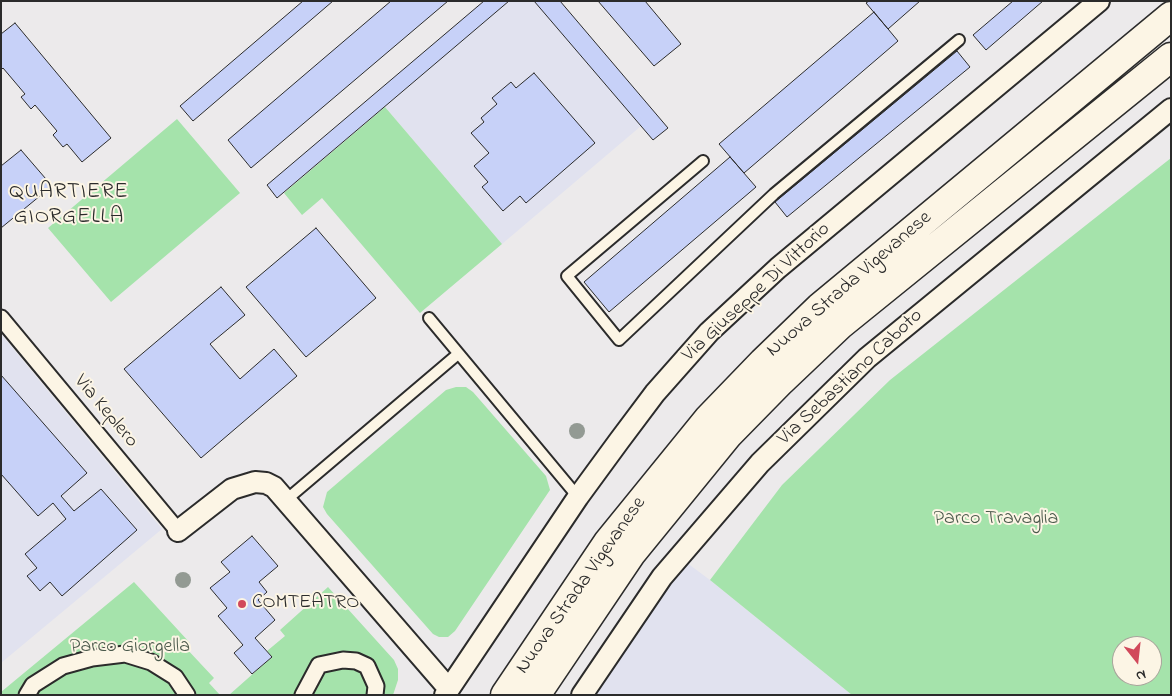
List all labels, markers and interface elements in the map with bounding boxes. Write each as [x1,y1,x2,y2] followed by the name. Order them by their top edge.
[8,180,130,232] district label: QUARTIERE GIORGELLA
[763,207,937,363] street label: Nuova Strada Vigevanese
[678,218,836,368] street label: Via Giuseppe Di Vittorio
[774,305,928,451] street label: Via Sebastiano Caboto
[68,371,142,453] street label: Via Keplero
[512,493,652,679] street label: Nuova Strada Vigevanese
[934,508,1058,532] park label: Parco Travaglia
[252,592,359,616] place label: COMTEATRO
[236,598,248,610] marker: COMTEATRO
[70,636,190,660] park label: Parco Giorgella
[1112,636,1162,686] north arrow
[1134,664,1148,686] text: N

